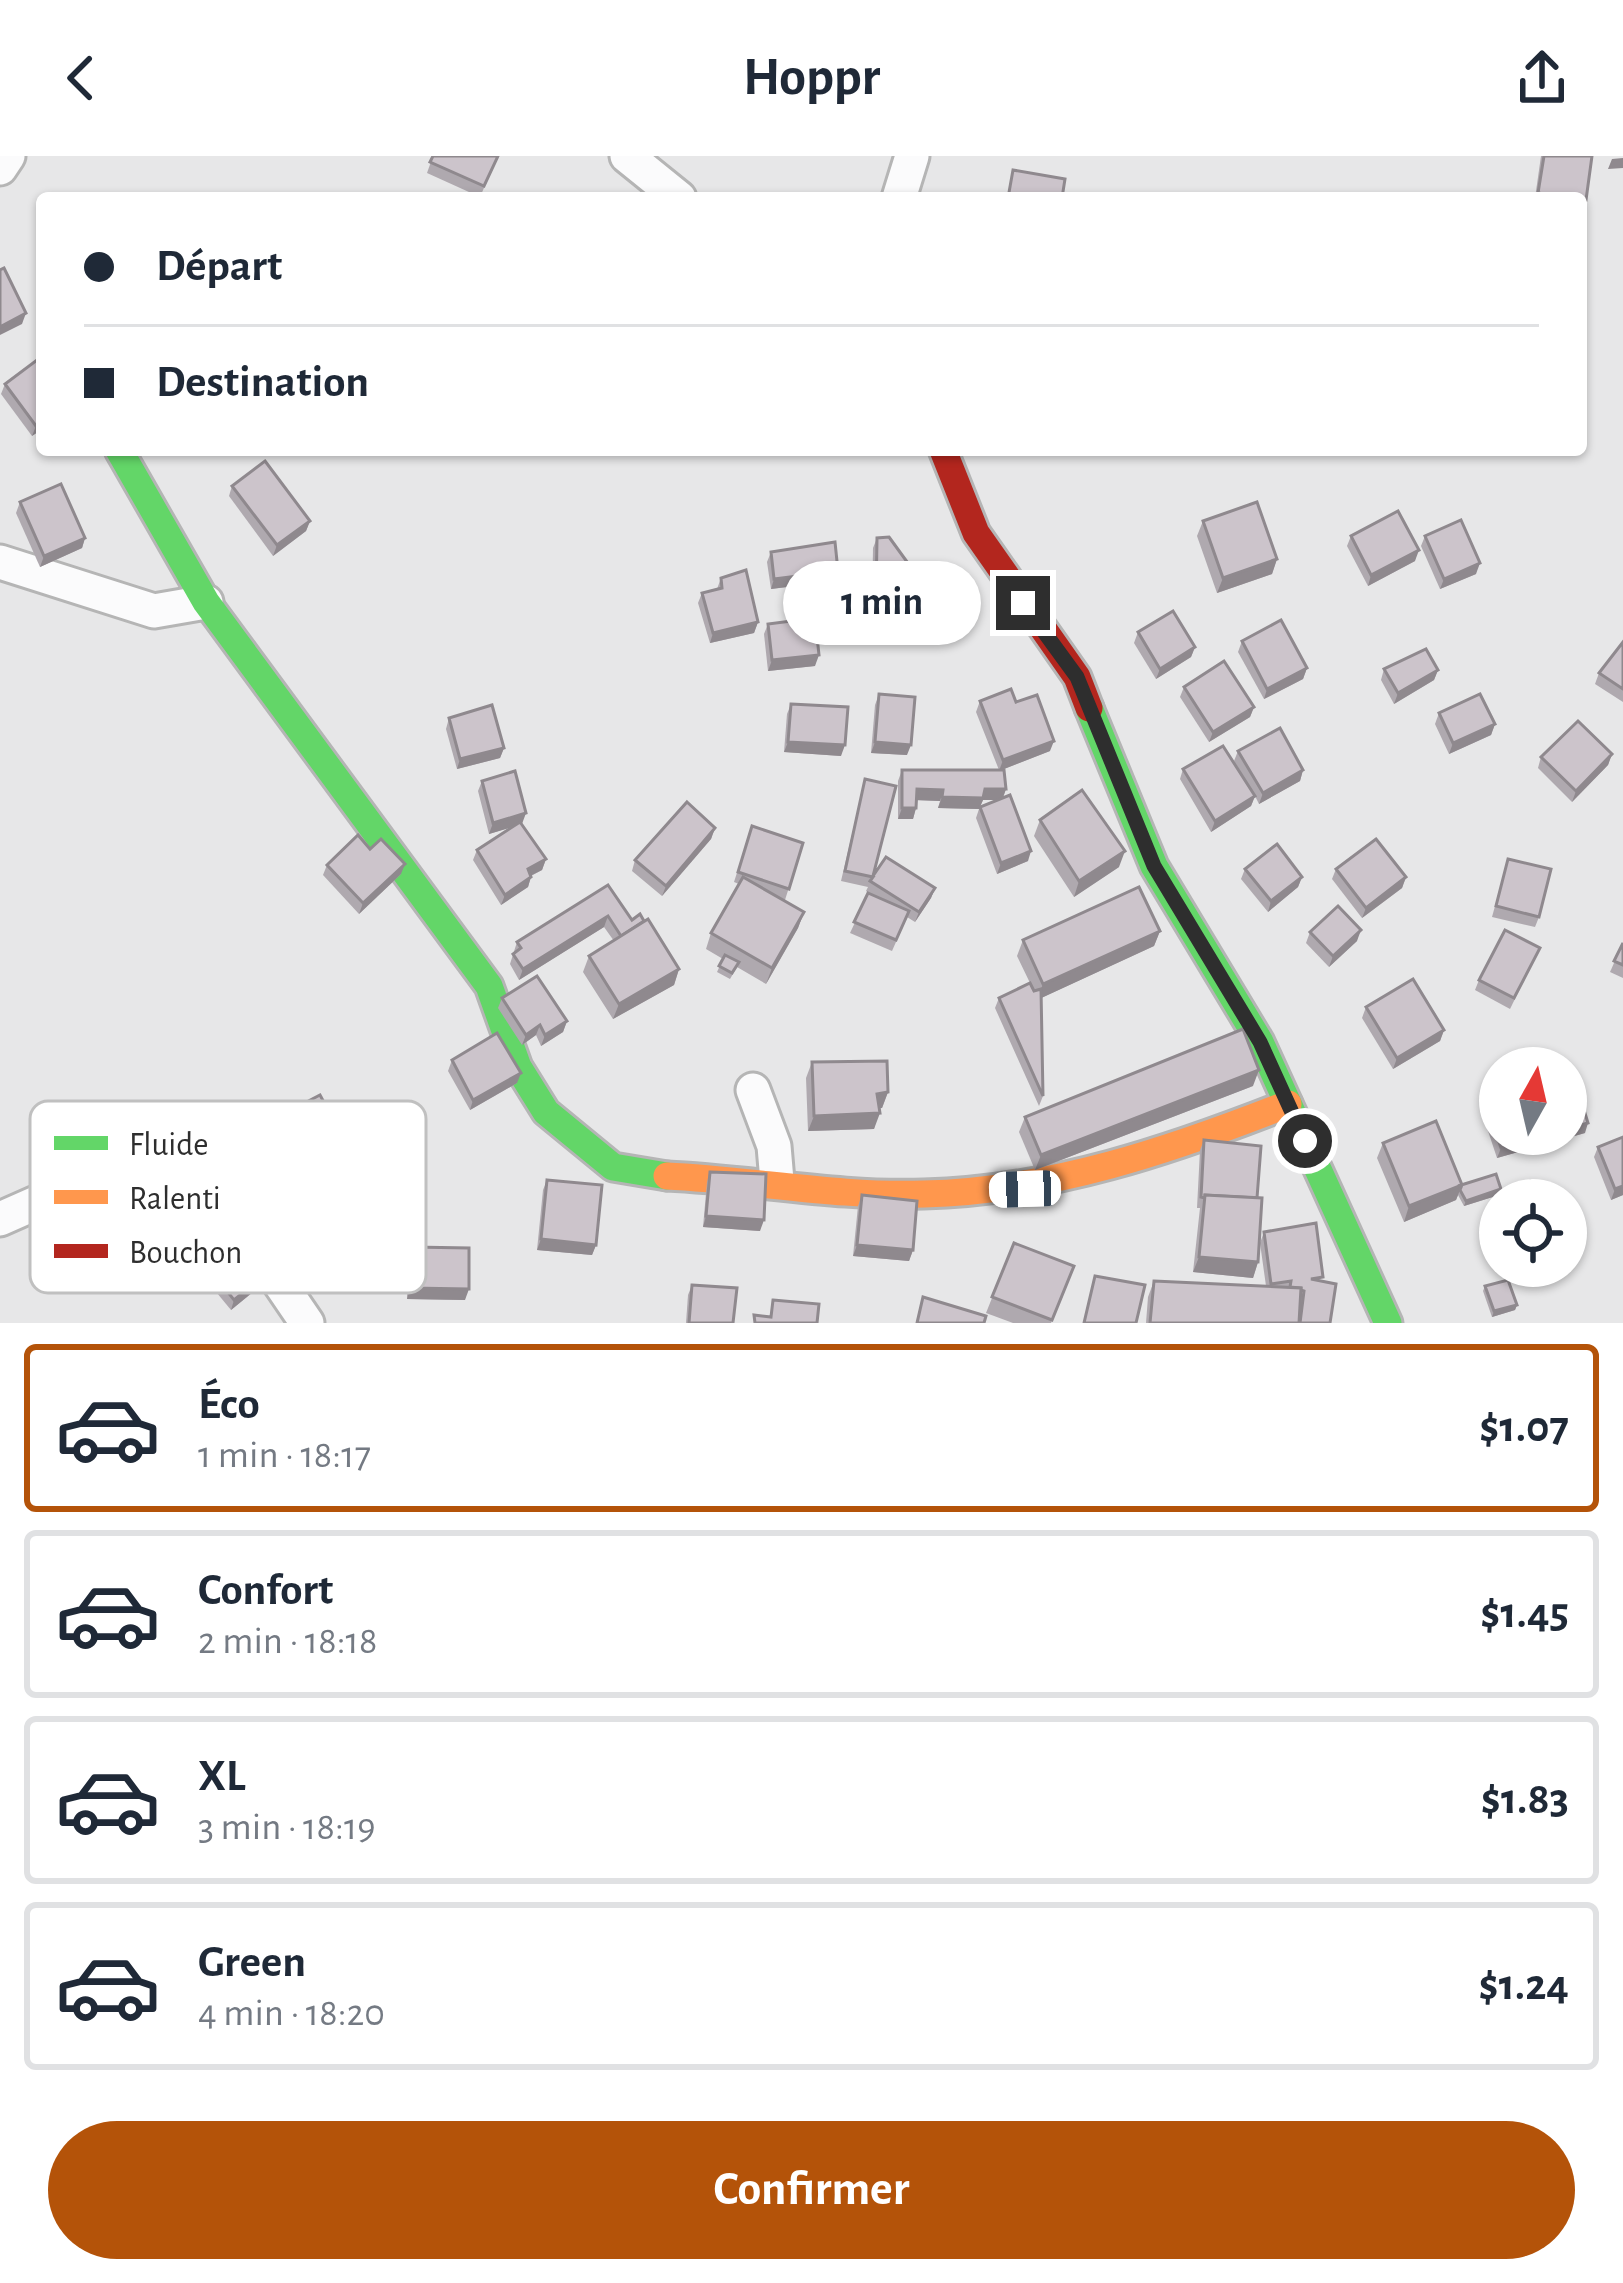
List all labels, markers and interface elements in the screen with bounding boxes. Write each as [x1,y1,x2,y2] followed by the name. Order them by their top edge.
[48,45,114,111] icon: back
[1509,45,1575,111] icon: share
[743,51,880,105] text: Hoppr
[156,244,282,289] text: Départ
[156,360,369,405] text: Destination
[783,561,981,645] callout: 1 min
[996,576,1050,630] route end
[841,583,923,622] text: 1 min
[1479,1047,1587,1155] north arrow
[1479,1047,1587,1287] map controls
[30,1101,426,1293] legend
[1278,1114,1332,1168] route start
[129,1129,209,1162] text: Fluide
[988,1170,1062,1208] car
[1479,1179,1587,1287] button: locate
[129,1183,221,1216] text: Ralenti
[129,1237,242,1270] text: Bouchon
[54,1374,162,1482] icon: car
[198,1382,260,1427] text: Éco
[1479,1405,1569,1450] text: $1.07
[198,1436,371,1475] text: 1 min · 18:17
[54,1560,162,1668] icon: car
[198,1568,333,1613] text: Confort
[1480,1591,1569,1636] text: $1.45
[198,1622,377,1661] text: 2 min · 18:18
[54,1746,162,1854] icon: car
[198,1754,246,1799] text: XL
[1481,1777,1569,1822] text: $1.83
[198,1808,376,1847] text: 3 min · 18:19
[54,1932,162,2040] icon: car
[198,1940,306,1985] text: Green
[1478,1963,1569,2008] text: $1.24
[198,1994,385,2033] text: 4 min · 18:20
[48,2121,1575,2259] button: Confirmer

